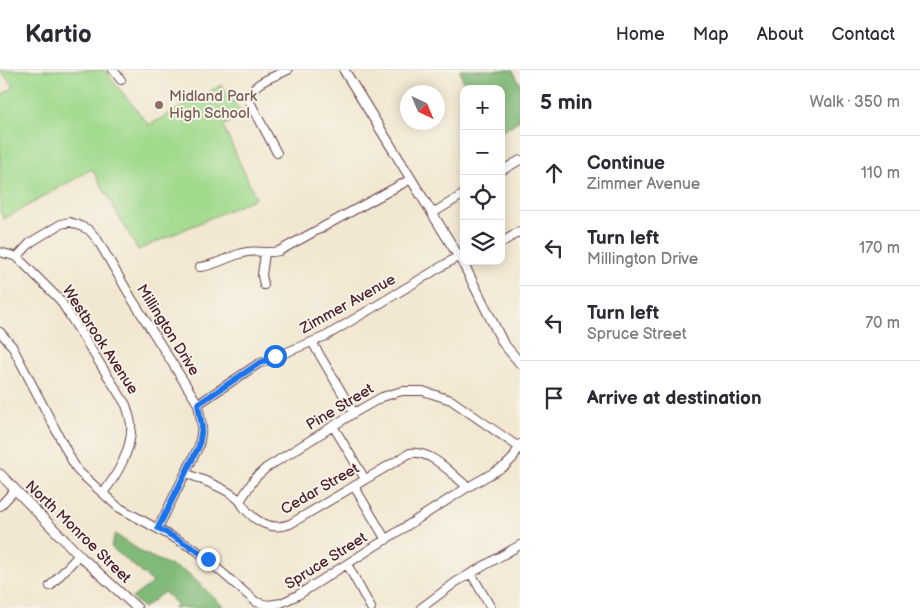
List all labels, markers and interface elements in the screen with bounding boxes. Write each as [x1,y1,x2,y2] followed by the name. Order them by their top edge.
[25,20,92,49] text: Kartio
[616,24,665,45] text: Home
[693,24,729,45] text: Map
[757,24,804,45] text: About
[832,24,895,45] text: Contact
[400,85,445,130] north arrow
[460,85,505,265] map controls
[460,85,505,130] button: +
[169,87,258,123] place label: Midland Park High School
[540,90,593,115] text: 5 min
[809,93,900,112] text: Walk · 350 m
[153,99,165,111] marker: Midland Park High School
[460,130,505,175] button: −
[587,152,665,175] text: Continue
[540,159,568,187] icon: ahead
[861,164,900,183] text: 110 m
[460,175,505,220] button: locate
[587,175,700,194] text: Zimmer Avenue
[460,220,505,265] button: layers
[587,227,659,250] text: Turn left
[540,234,568,262] icon: left
[859,239,900,258] text: 170 m
[587,250,698,269] text: Millington Drive
[296,270,399,339] street label: Zimmer Avenue
[132,281,204,379] street label: Millington Drive
[58,282,142,398] street label: Westbrook Avenue
[587,302,659,325] text: Turn left
[540,309,568,337] icon: left
[865,314,900,333] text: 70 m
[587,325,687,344] text: Spruce Street
[264,345,287,368] route start
[303,379,377,435] street label: Pine Street
[540,384,568,412] icon: arrive
[587,387,762,410] text: Arrive at destination
[278,459,363,519] street label: Cedar Street
[21,477,135,588] street label: North Monroe Street
[281,528,371,594] street label: Spruce Street
[197,548,220,571] route end

